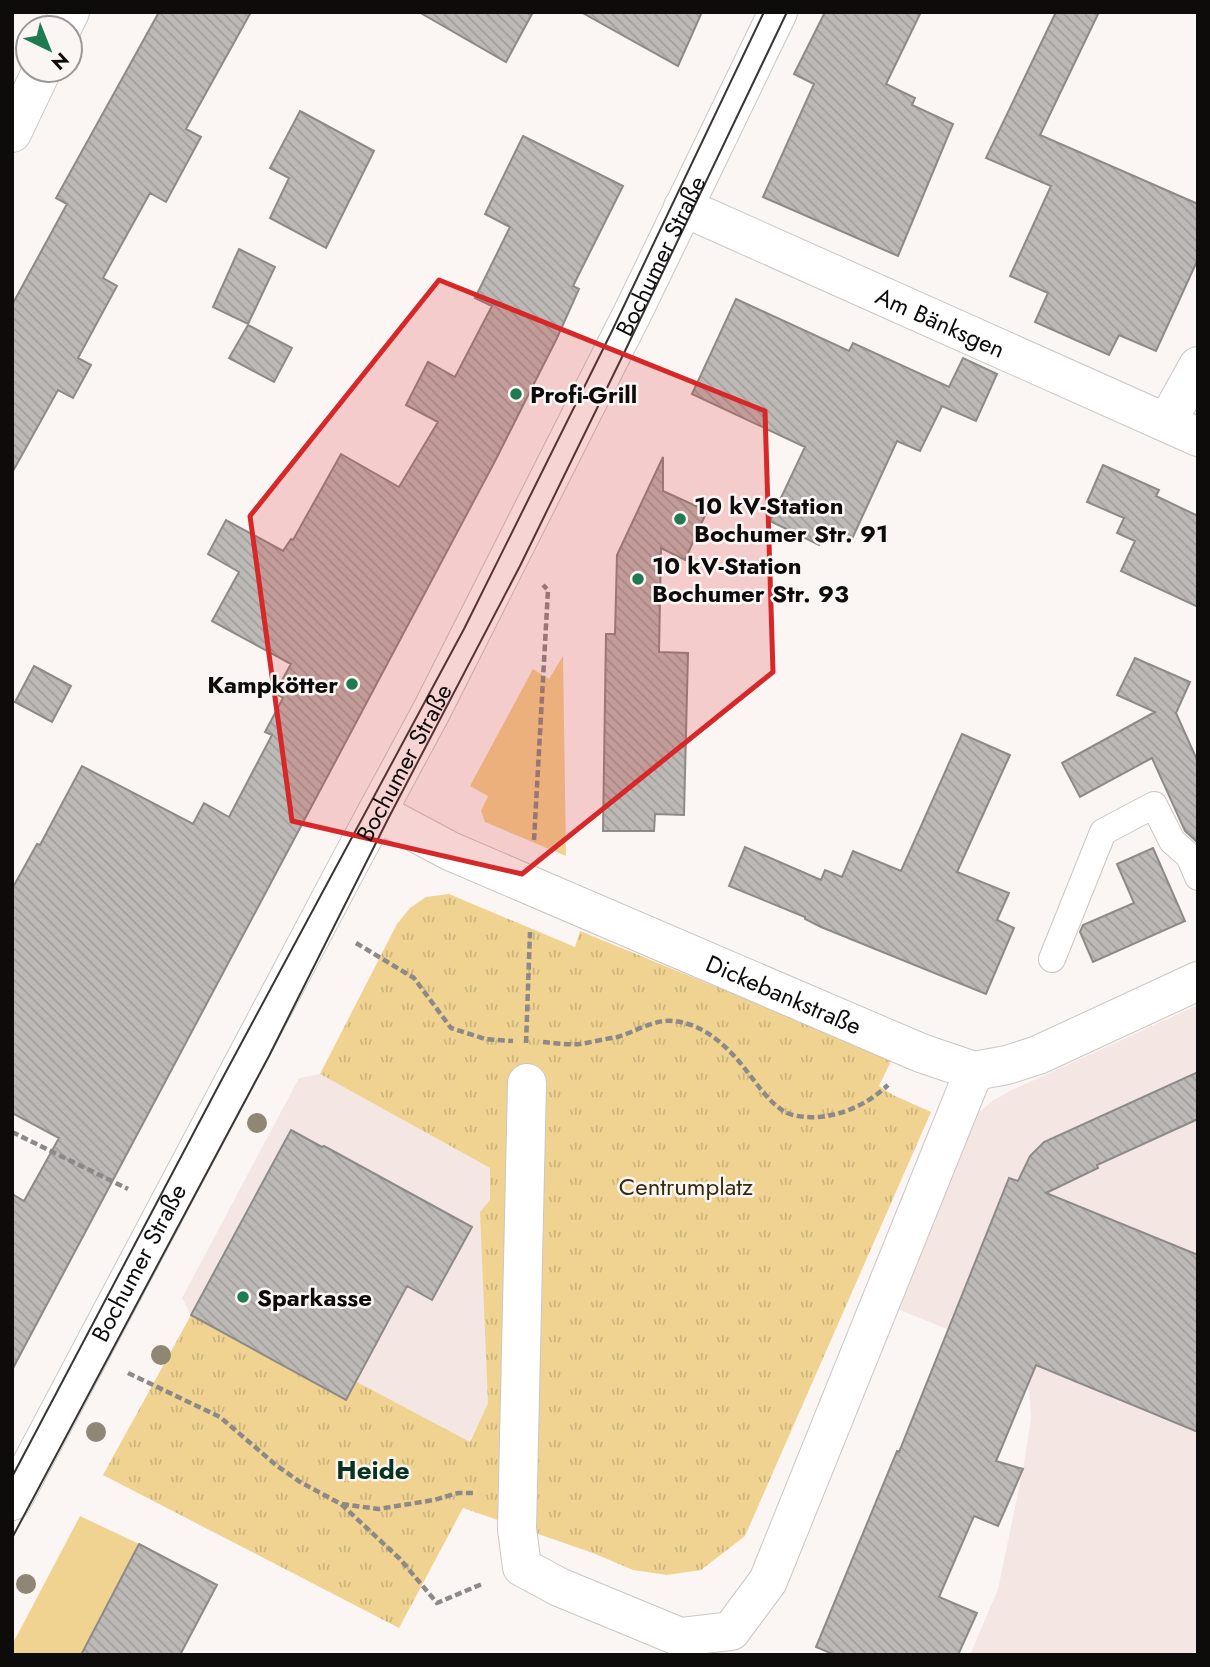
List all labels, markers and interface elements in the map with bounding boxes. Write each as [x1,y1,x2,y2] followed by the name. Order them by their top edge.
[14,14,84,84] north arrow
[46,46,75,76] text: N
[606,170,714,342] street label: Bochumer Straße
[870,278,1011,366] street label: Am Bänksgen
[530,377,637,412] place label: Profi-Grill
[508,386,524,402] marker: Profi-Grill
[694,488,888,551] place label: 10 kV-Station Bochumer Str. 91
[672,511,688,527] marker: 10 kV-Station Bochumer Str. 91
[652,548,849,611] place label: 10 kV-Station Bochumer Str. 93
[630,571,646,587] marker: 10 kV-Station Bochumer Str. 93
[207,667,338,702] place label: Kampkötter
[344,676,360,692] marker: Kampkötter
[347,677,460,848] street label: Bochumer Straße
[701,945,867,1043] street label: Dickebankstraße
[619,1169,753,1204] park label: Centrumplatz
[82,1177,195,1348] street label: Bochumer Straße
[257,1280,372,1315] place label: Sparkasse
[235,1289,251,1305] marker: Sparkasse
[336,1451,410,1489] district label: Heide

